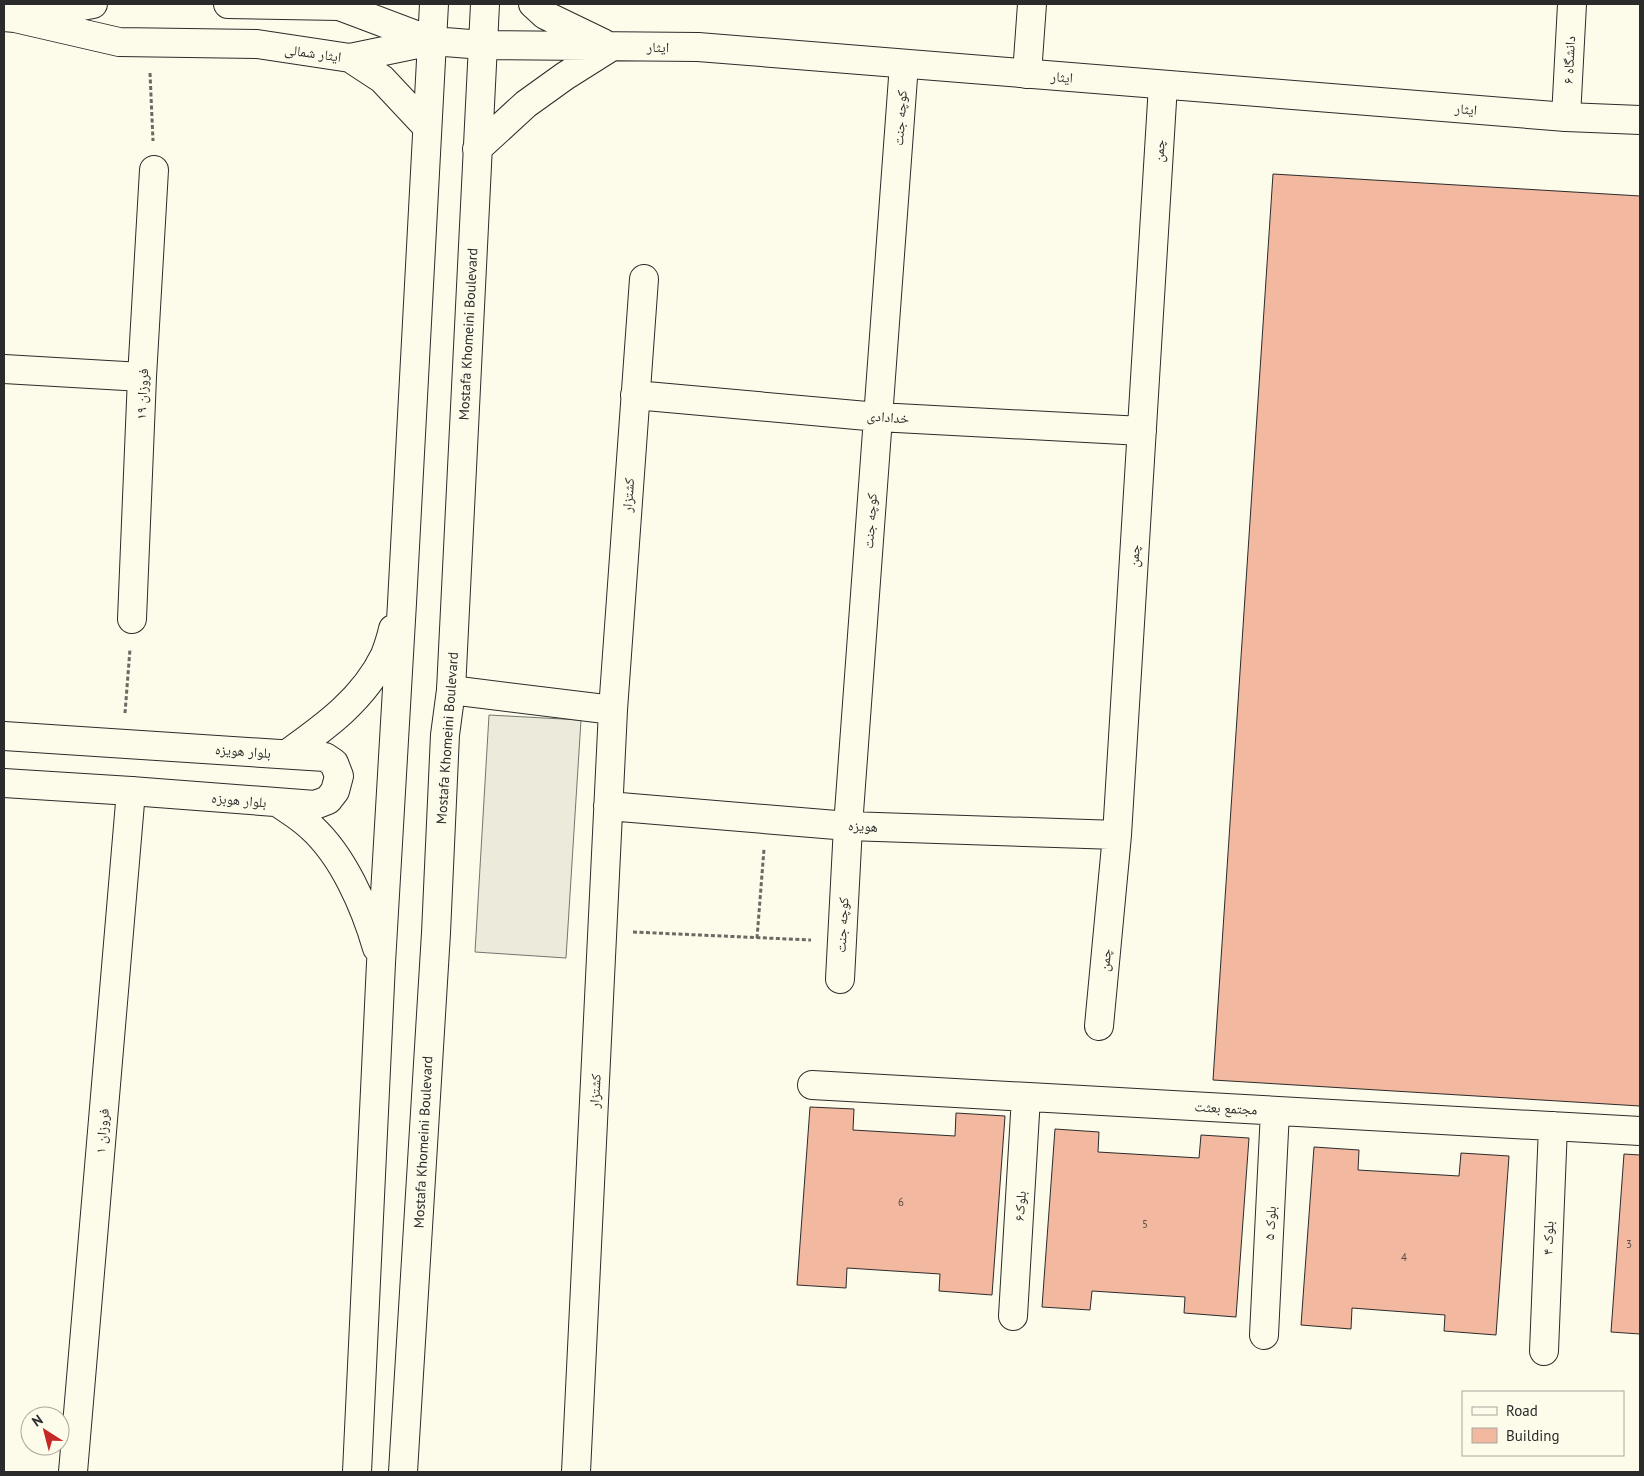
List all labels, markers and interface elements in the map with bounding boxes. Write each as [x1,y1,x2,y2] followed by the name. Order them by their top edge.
[1559,35,1579,84] street label: دانشگاه ۶
[646,38,669,56] street label: ایثار
[284,40,342,66] street label: ایثار شمالی
[1049,67,1074,87] street label: ایثار
[889,89,911,146] street label: کوچه جنت
[1453,99,1478,119] street label: ایثار
[1149,139,1169,163] street label: چمن
[454,247,482,421] street label: Mostafa Khomeini Boulevard
[132,368,152,420] street label: فروزان ۱۹
[866,407,910,427] street label: خدادادی
[618,477,638,514] street label: کشتزار
[859,492,881,549] street label: کوچه جنت
[1124,544,1144,568] street label: چمن
[432,651,462,825] street label: Mostafa Khomeini Boulevard
[214,740,272,762] street label: بلوار هویزه
[211,789,267,811] street label: بلوار هوبزه
[848,816,878,836] street label: هویزه
[832,896,852,953] street label: کوچه جنت
[1095,948,1115,972] street label: چمن
[409,1055,437,1229] street label: Mostafa Khomeini Boulevard
[585,1073,605,1110] street label: کشتزار
[1194,1097,1258,1120] street label: مجتمع بعثت
[91,1108,113,1154] street label: فروزان ۱
[1010,1190,1030,1222] street label: بلوک۶
[898,1195,904,1209] house number: 6
[1260,1205,1280,1240] street label: بلوک ۵
[1142,1217,1148,1231] house number: 5
[1538,1221,1558,1255] street label: بلوک ۴
[1626,1237,1632,1251] house number: 3
[1401,1250,1407,1264] house number: 4
[1462,1391,1624,1456] legend
[1506,1401,1538,1420] text: Road
[20,1406,70,1456] north arrow
[28,1410,46,1430] text: N
[1506,1426,1560,1445] text: Building

